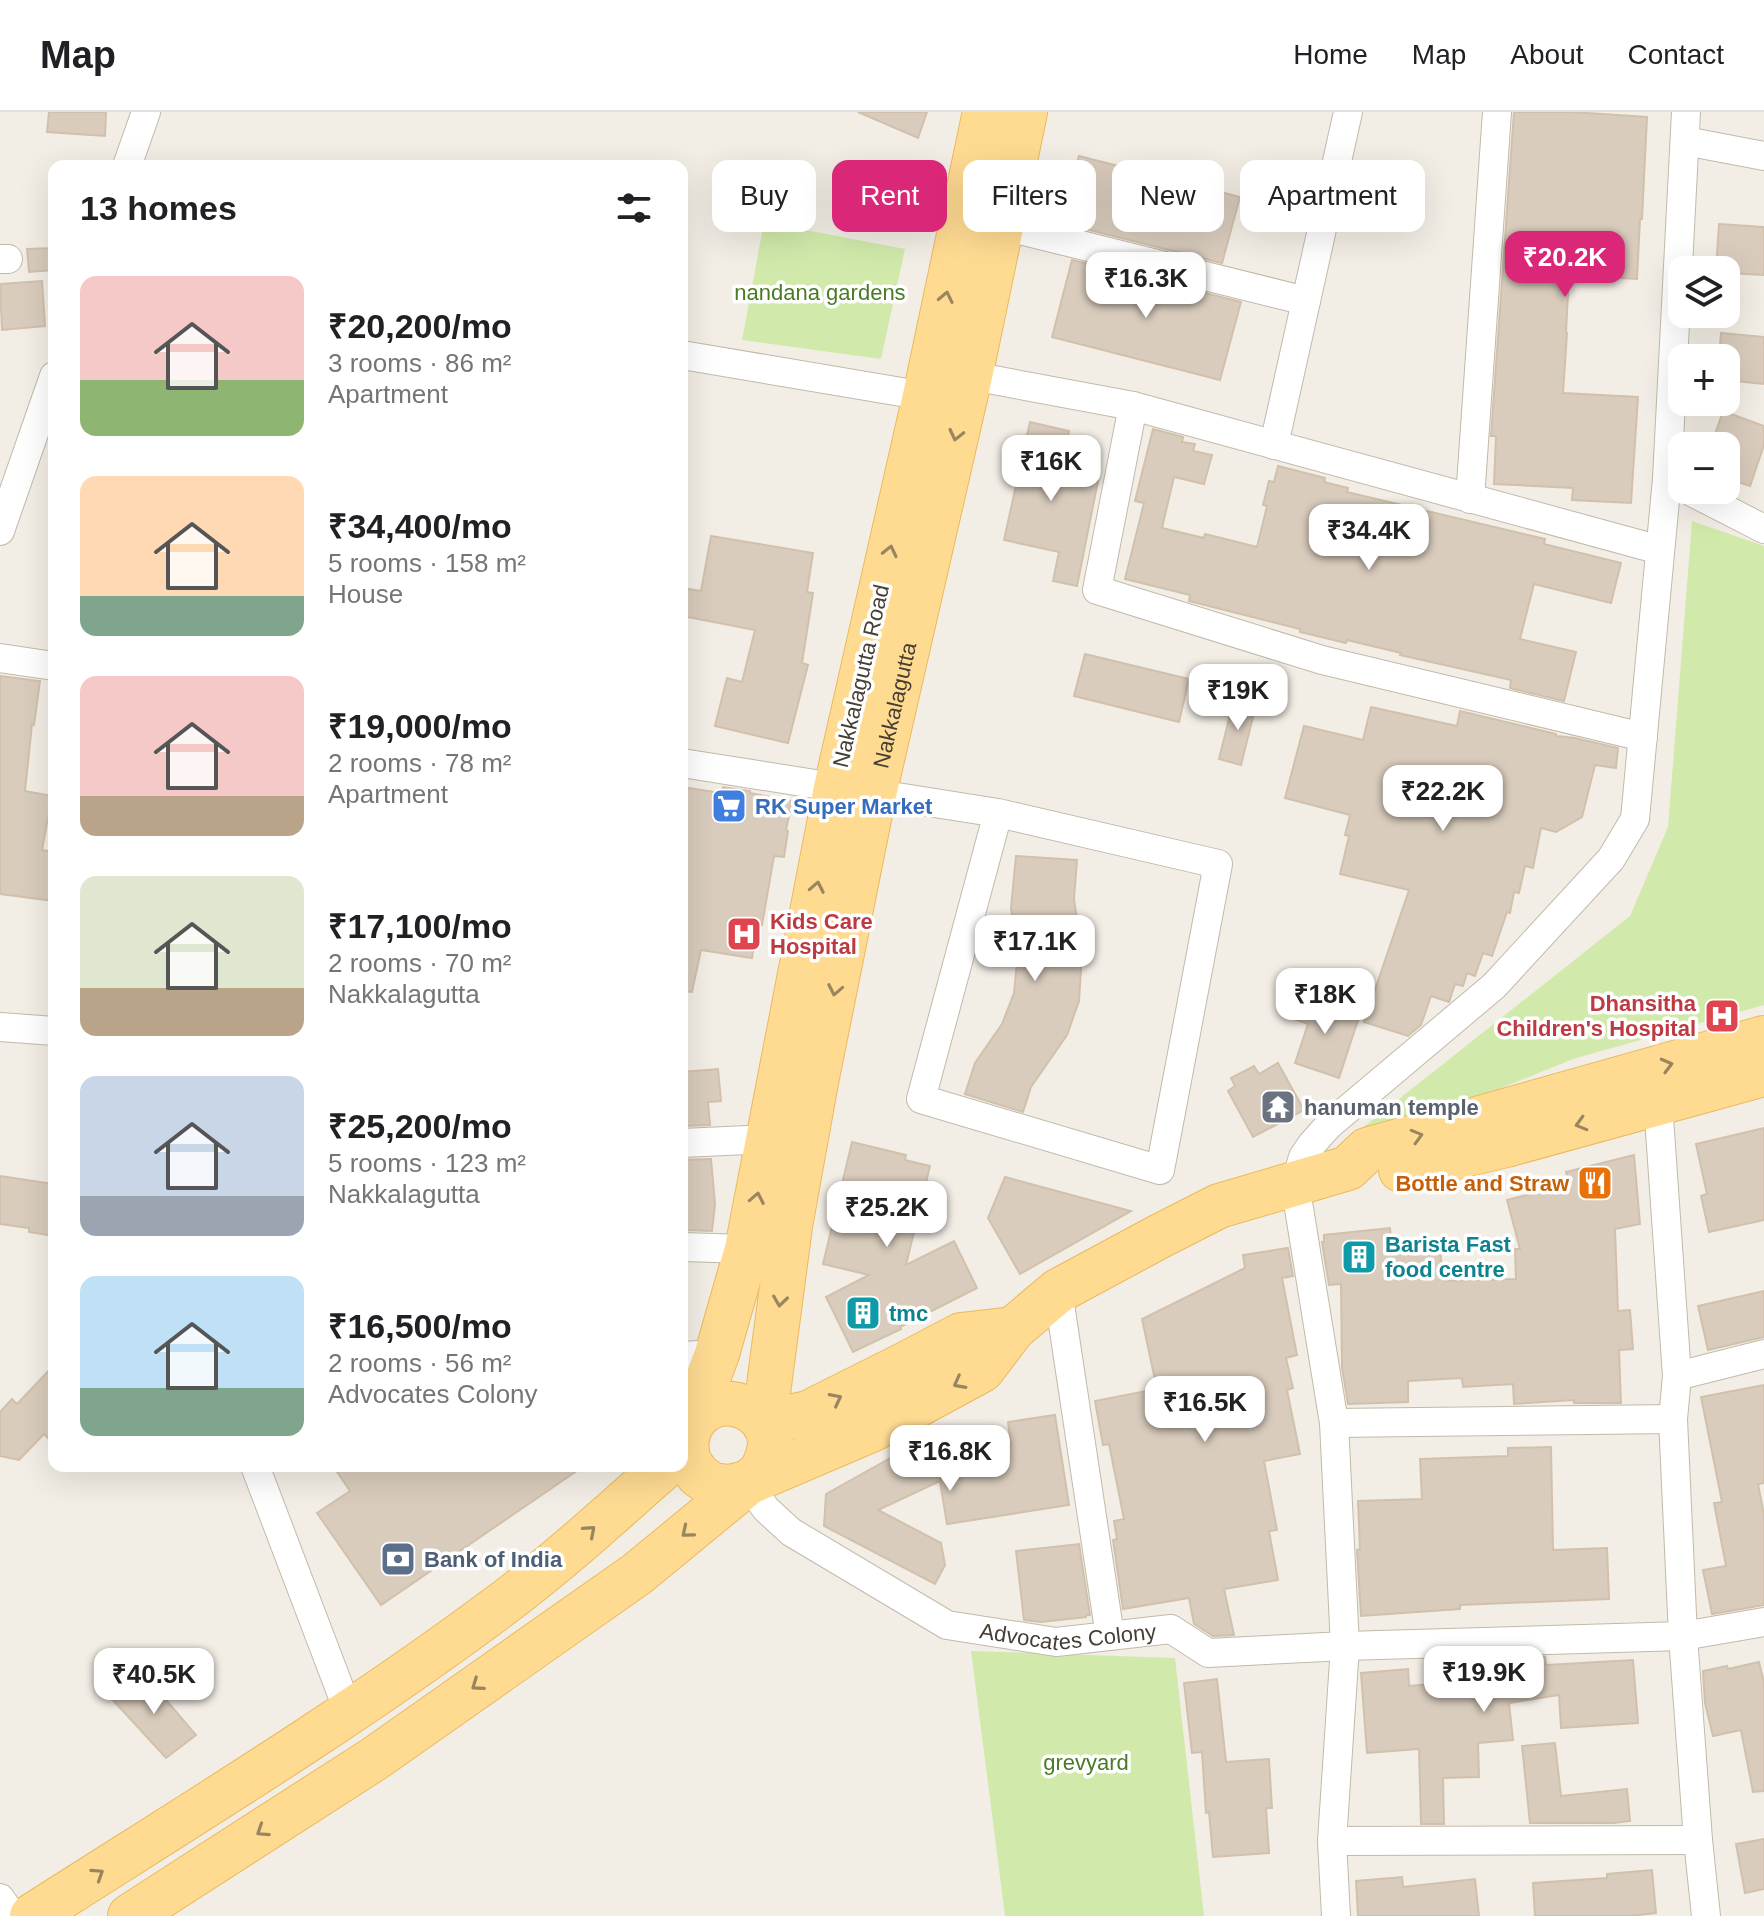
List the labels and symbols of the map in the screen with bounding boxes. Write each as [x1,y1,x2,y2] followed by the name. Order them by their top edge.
[1500,231,1630,299] pin: ₹20.2K
[1081,252,1211,320] pin: ₹16.3K
[734,280,906,305] park label: nandana gardens
[937,291,954,305] one-way arrow
[948,427,965,441] one-way arrow
[1004,435,1098,503] pin: ₹16K
[1304,504,1434,572] pin: ₹34.4K
[881,545,898,559] one-way arrow
[827,582,895,770] street label: Nakkalagutta Road
[867,638,921,770] street label: Nakkalagutta
[1191,664,1285,732] pin: ₹19K
[1378,765,1508,833] pin: ₹22.2K
[710,787,748,825] supermarket icon: RK Super Market
[755,794,933,819] place label: RK Super Market
[807,881,824,894] one-way arrow
[770,909,873,959] place label: Kids Care Hospital
[725,915,763,953] hospital icon: Kids Care Hospital
[970,915,1100,983] pin: ₹17.1K
[1278,968,1372,1036] pin: ₹18K
[827,983,844,996] one-way arrow
[1496,991,1697,1041] place label: Dhansitha Children's Hospital
[1703,997,1741,1035] hospital icon: Dhansitha Children's Hospital
[1659,1058,1673,1075] one-way arrow
[1259,1088,1297,1126] temple icon: hanuman temple
[1304,1095,1479,1120] place label: hanuman temple
[1574,1115,1588,1131] one-way arrow
[1409,1129,1423,1145] one-way arrow
[1576,1164,1614,1202] restaurant icon: Bottle and Straw
[1395,1171,1570,1196] place label: Bottle and Straw
[822,1181,952,1249] pin: ₹25.2K
[748,1191,765,1205] one-way arrow
[1385,1232,1512,1282] place label: Barista Fast food centre
[1340,1238,1378,1276] building icon: Barista Fast food centre
[844,1294,882,1332] building icon: tmc
[771,1295,788,1308] one-way arrow
[889,1301,928,1326] place label: tmc
[952,1373,967,1388] one-way arrow
[1140,1376,1270,1444] pin: ₹16.5K
[828,1394,843,1409] one-way arrow
[885,1425,1015,1493] pin: ₹16.8K
[682,1522,696,1537] one-way arrow
[581,1526,596,1541] one-way arrow
[379,1540,417,1578] bank icon: Bank of India
[424,1547,563,1572] place label: Bank of India
[978,1618,1157,1655] street label: Advocates Colony
[1419,1646,1549,1714] pin: ₹19.9K
[89,1648,219,1716] pin: ₹40.5K
[471,1676,486,1690] one-way arrow
[1043,1750,1129,1775] park label: grevyard
[256,1821,270,1836] one-way arrow
[89,1868,104,1883] one-way arrow

